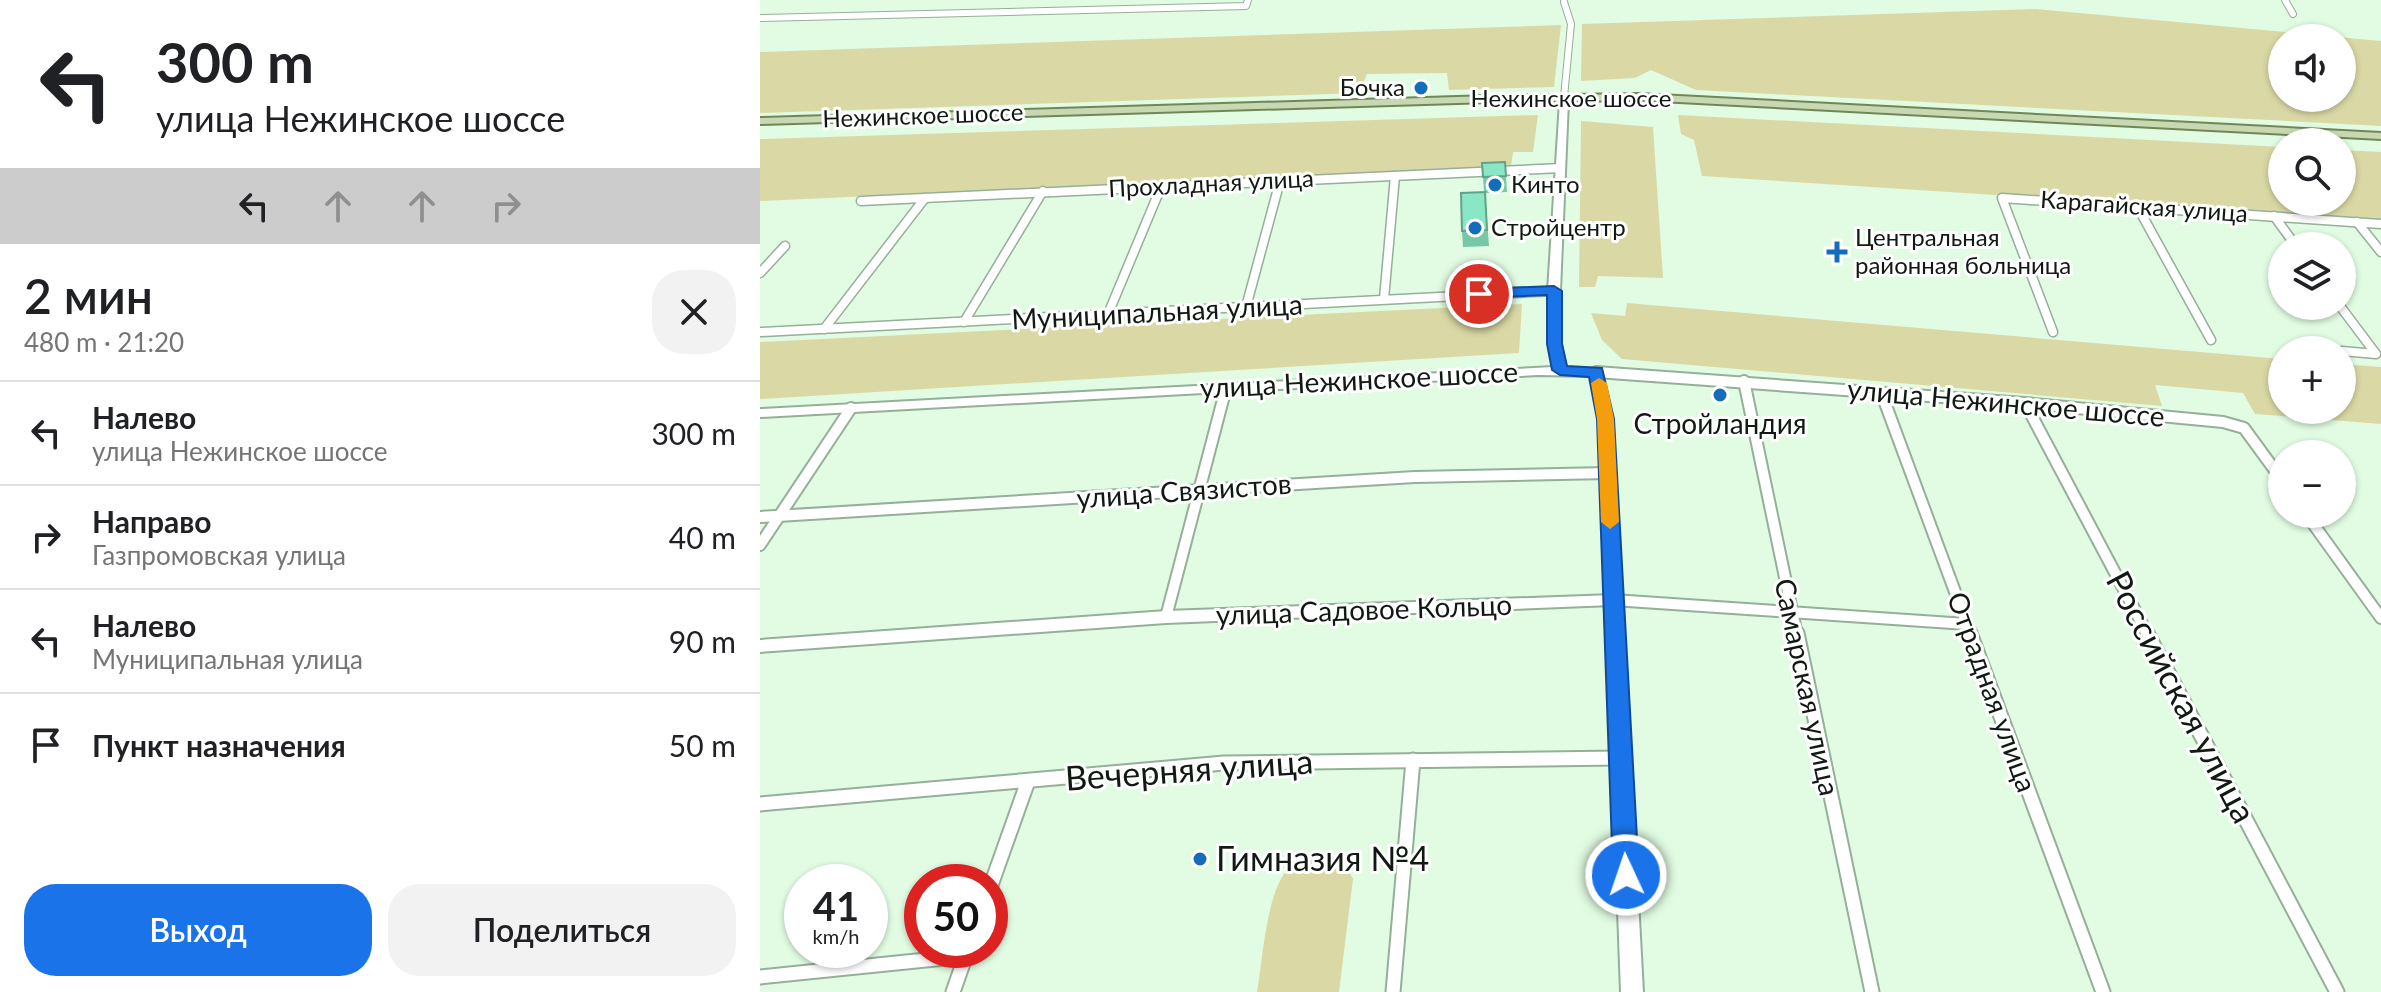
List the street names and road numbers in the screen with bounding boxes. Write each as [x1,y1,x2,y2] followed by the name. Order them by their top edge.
[1470,83,1672,112] street label: Нежинское шоссе
[822,97,1024,133] street label: Нежинское шоссе
[1107,163,1314,202] street label: Прохладная улица
[2039,184,2249,227] street label: Карагайская улица
[1010,286,1303,336] street label: Муниципальная улица
[1199,354,1519,404] street label: улица Нежинское шоссе
[1846,371,2166,433] street label: улица Нежинское шоссе
[1075,466,1293,514] street label: улица Связистов
[2099,563,2266,829] street label: Российская улица
[1768,575,1848,799] street label: Самарская улица
[1215,587,1513,631] street label: улица Садовое Кольцо
[1941,587,2045,796] street label: Отрадная улица
[1064,739,1314,798] street label: Вечерняя улица

